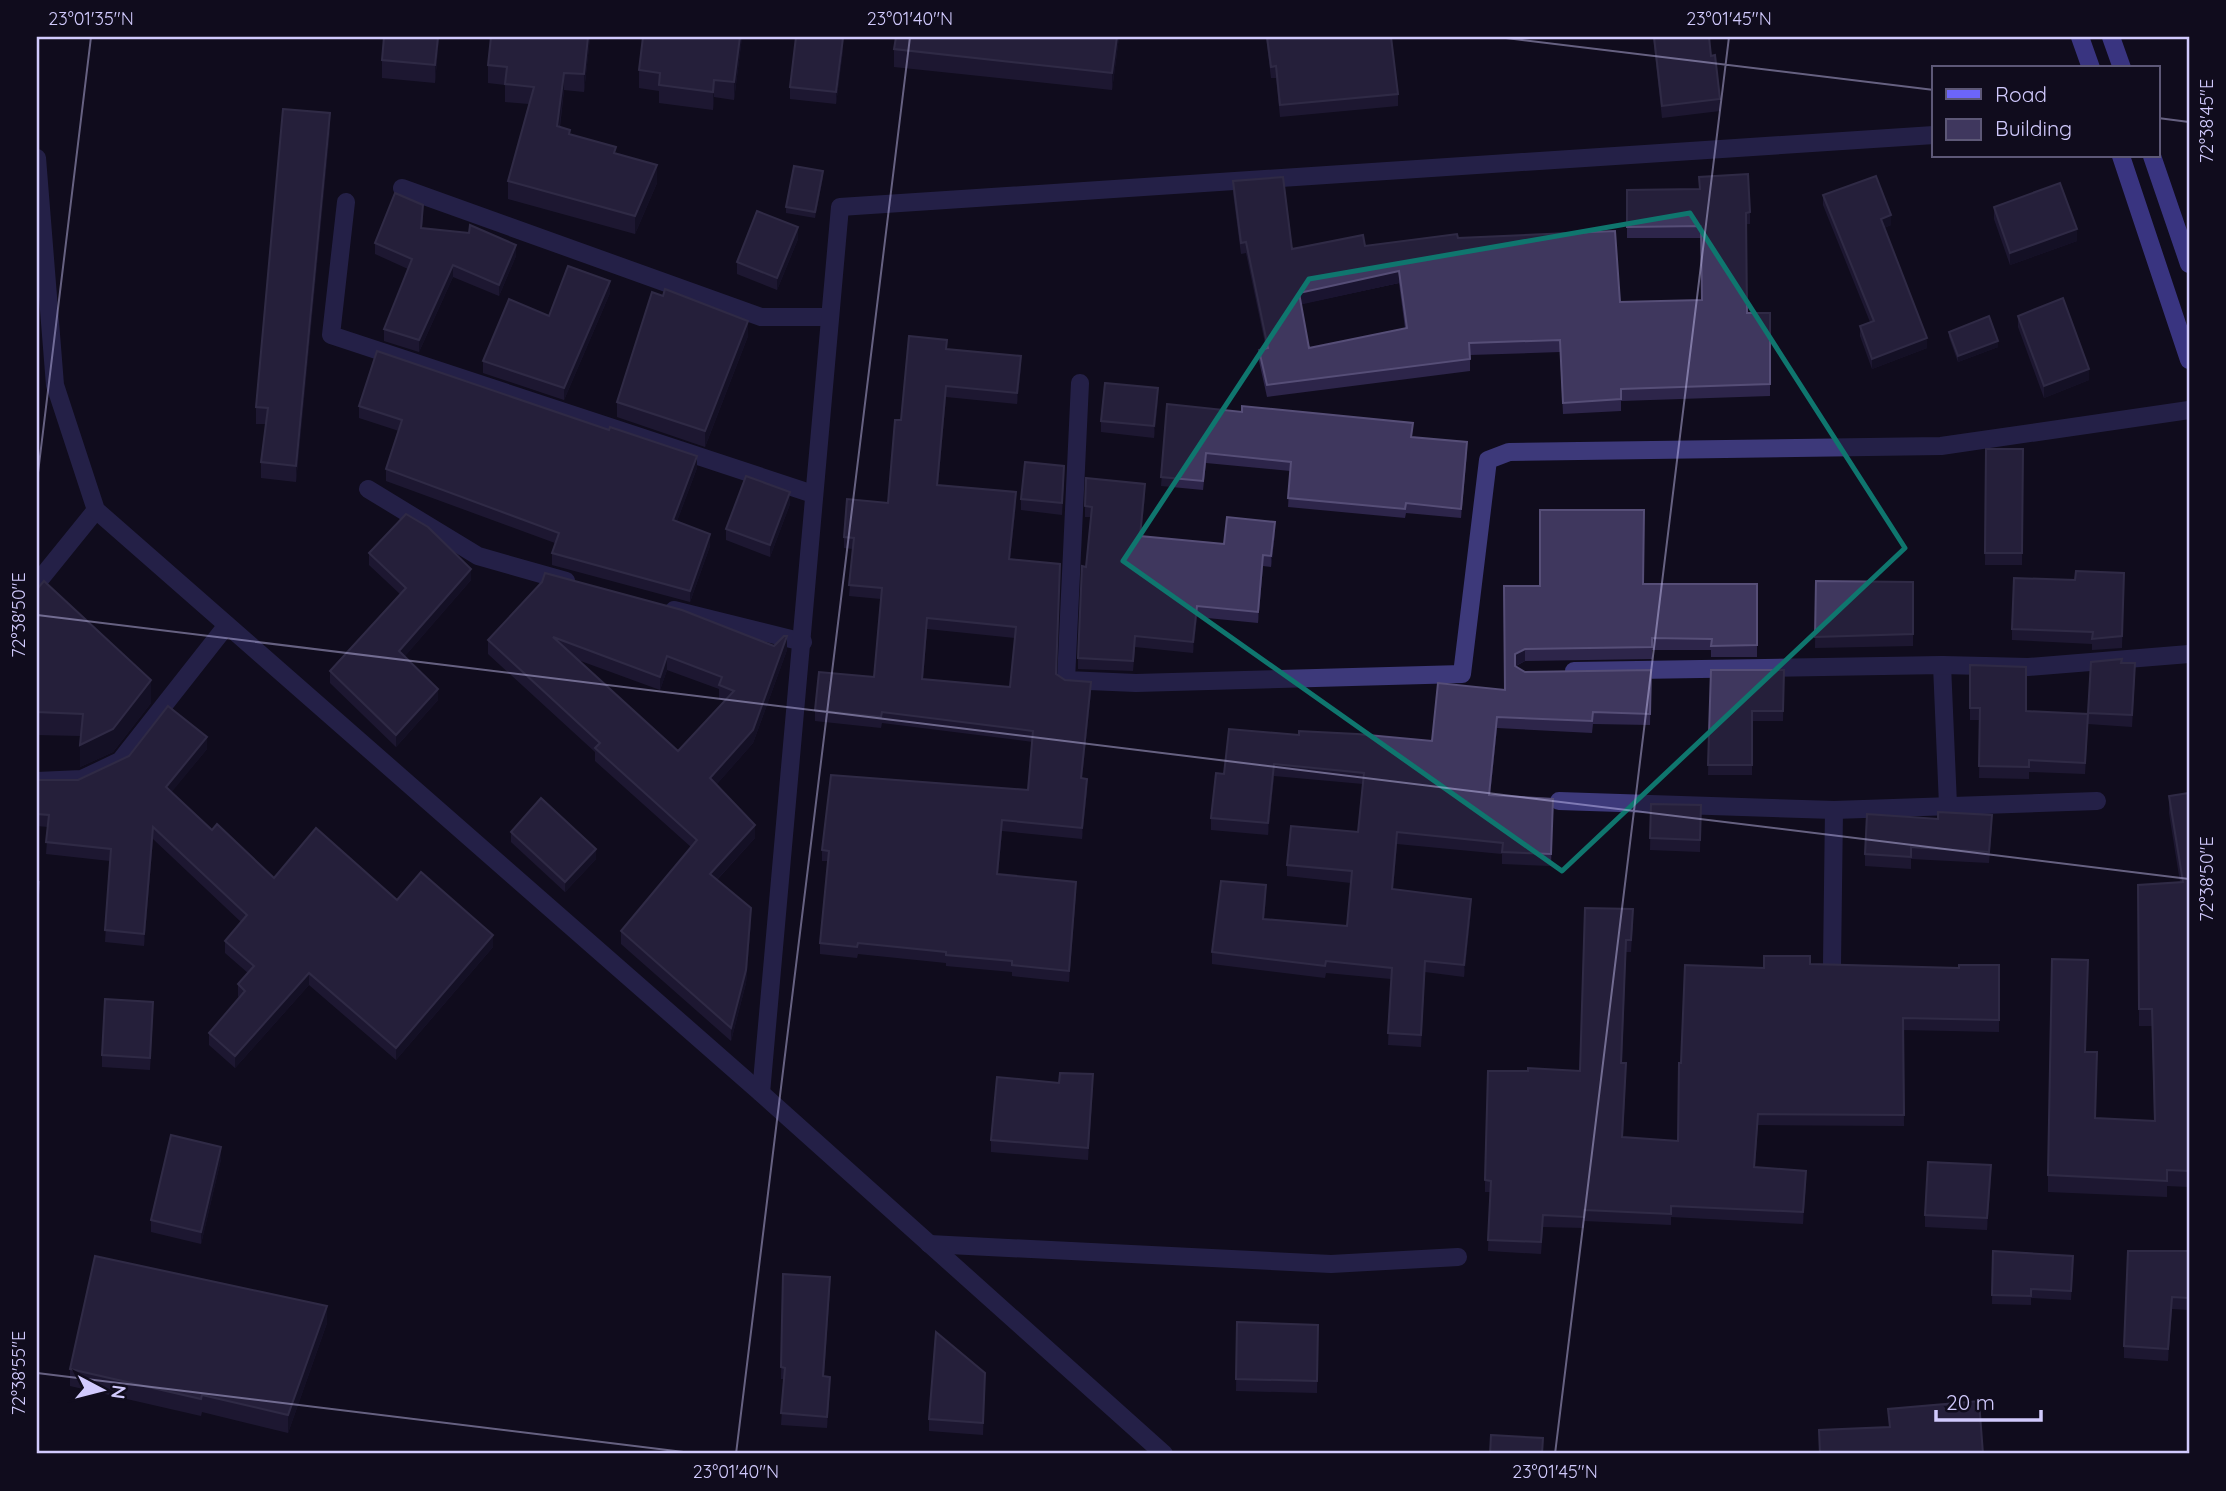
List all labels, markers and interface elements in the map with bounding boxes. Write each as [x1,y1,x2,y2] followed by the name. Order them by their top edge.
[48,7,134,30] text: 23°01'35"N
[867,7,953,30] text: 23°01'40"N
[1686,7,1772,30] text: 23°01'45"N
[1932,66,2160,158] legend
[2195,79,2218,163] text: 72°38'45"E
[1995,81,2047,107] text: Road
[1995,115,2072,141] text: Building
[7,572,30,658] text: 72°38'50"E
[2195,836,2218,922] text: 72°38'50"E
[7,1331,30,1415] text: 72°38'55"E
[66,1354,136,1424] north arrow
[1936,1379,2040,1423] scale bar
[106,1384,132,1400] text: N
[1946,1389,1995,1415] text: 20 m
[693,1460,779,1483] text: 23°01'40"N
[1512,1460,1598,1483] text: 23°01'45"N

